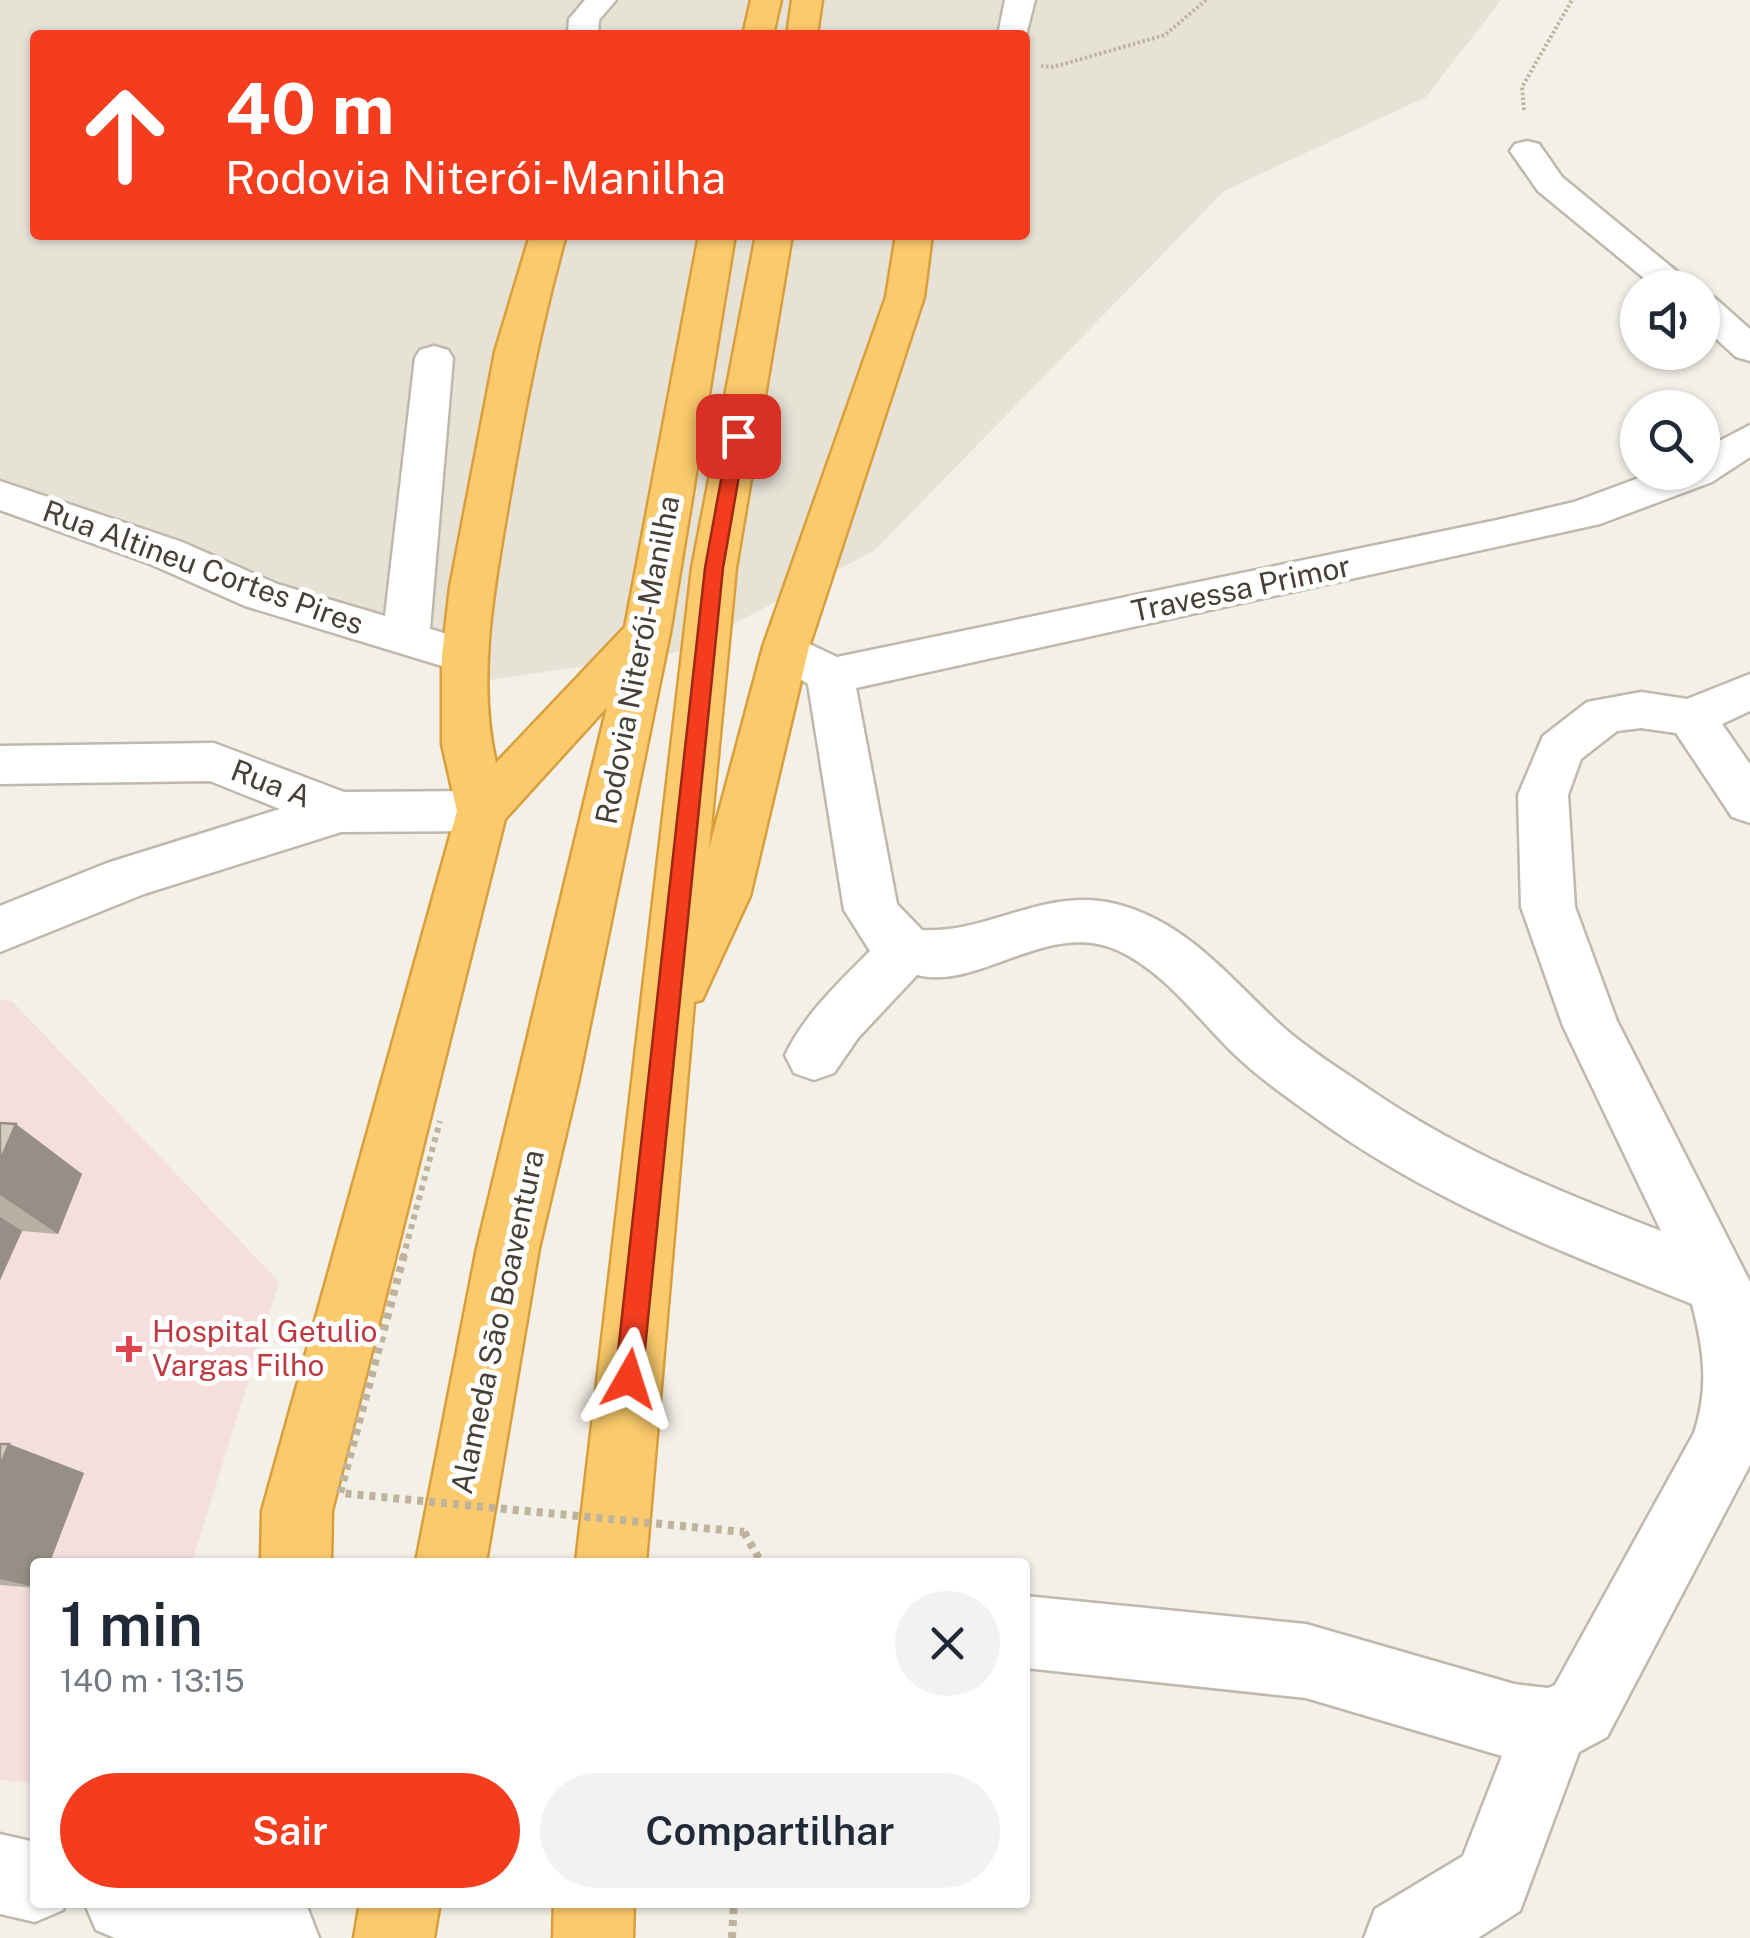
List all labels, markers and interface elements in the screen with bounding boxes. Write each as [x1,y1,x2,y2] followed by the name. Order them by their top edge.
[225,67,395,150] text: 40 m
[60,70,190,200] icon: ahead
[225,151,726,204] text: Rodovia Niterói-Manilha
[1620,270,1720,490] map controls
[1620,270,1720,370] button: sound
[1620,390,1720,490] button: search
[696,394,781,479] pin
[711,409,766,464] icon: arrive
[38,492,369,642] street label: Rua Altineu Cortes Pires
[587,492,687,827] street label: Rodovia Niterói-Manilha
[1128,547,1354,629] street label: Travessa Primor
[226,751,316,815] street label: Rua A
[443,1147,551,1497] street label: Alameda São Boaventura
[152,1313,377,1383] place label: Hospital Getulio Vargas Filho
[577,1327,681,1431] position arrow
[116,1336,142,1362] marker: Hospital Getulio Vargas Filho
[60,1589,203,1660] text: 1 min
[895,1591,1000,1696] button: close
[60,1662,245,1699] text: 140 m · 13:15
[60,1773,520,1888] button: Sair
[540,1773,1000,1888] button: Compartilhar

